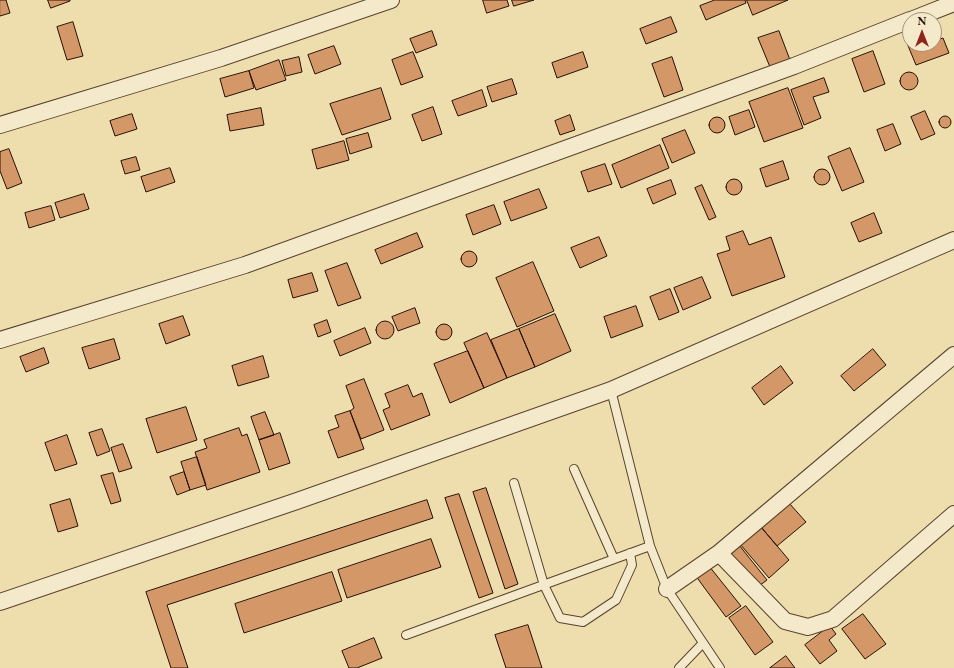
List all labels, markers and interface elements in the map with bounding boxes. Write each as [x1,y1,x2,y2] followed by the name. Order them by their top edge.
[902,12,942,52] north arrow
[918,14,926,28] text: N

